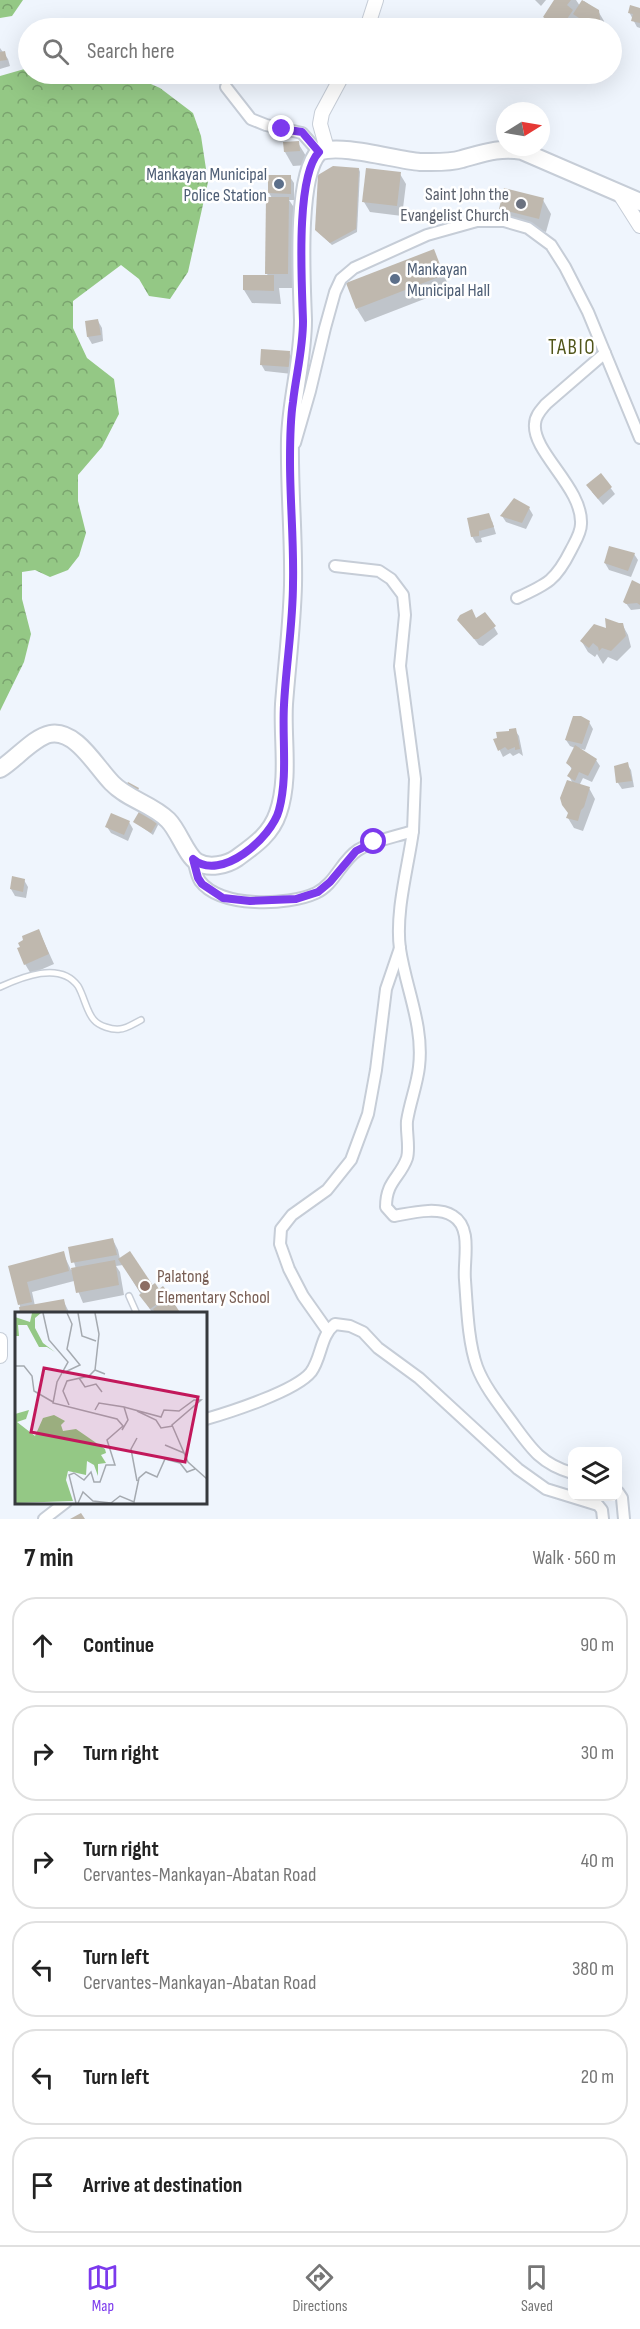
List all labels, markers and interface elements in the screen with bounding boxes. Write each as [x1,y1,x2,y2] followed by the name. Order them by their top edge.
[18,18,622,84] search box
[39,35,72,68] icon: search
[87,38,174,65] text: Search here
[496,102,550,156] north arrow
[268,115,294,141] route end
[146,164,267,206] place label: Mankayan Municipal Police Station
[272,177,286,191] marker: Mankayan Municipal Police Station
[400,184,509,226] place label: Saint John the Evangelist Church
[514,197,528,211] marker: Saint John the Evangelist Church
[407,259,490,301] place label: Mankayan Municipal Hall
[388,272,402,286] marker: Mankayan Municipal Hall
[548,335,596,360] district label: TABIO
[360,828,386,854] route start
[157,1266,270,1308] place label: Palatong Elementary School
[138,1279,152,1293] marker: Palatong Elementary School
[15,1312,207,1504] inset map
[568,1447,622,1501] map controls
[568,1447,622,1501] button: layers
[24,1543,73,1574] text: 7 min
[532,1546,616,1570] text: Walk · 560 m
[26,1629,59,1662] icon: ahead
[83,1632,154,1659] text: Continue
[580,1633,614,1657] text: 90 m
[26,1737,59,1770] icon: right
[83,1740,159,1767] text: Turn right
[581,1741,614,1765] text: 30 m
[83,1836,159,1863] text: Turn right
[26,1845,59,1878] icon: right
[581,1849,614,1873] text: 40 m
[83,1863,316,1887] text: Cervantes-Mankayan-Abatan Road
[83,1944,149,1971] text: Turn left
[26,1953,59,1986] icon: left
[572,1957,614,1981] text: 380 m
[83,1971,316,1995] text: Cervantes-Mankayan-Abatan Road
[26,2061,59,2094] icon: left
[83,2064,149,2091] text: Turn left
[581,2065,614,2089] text: 20 m
[26,2169,59,2202] icon: arrive
[83,2172,242,2199] text: Arrive at destination
[86,2261,119,2316] tab: Map
[292,2261,347,2316] tab: Directions
[520,2261,553,2316] tab: Saved

